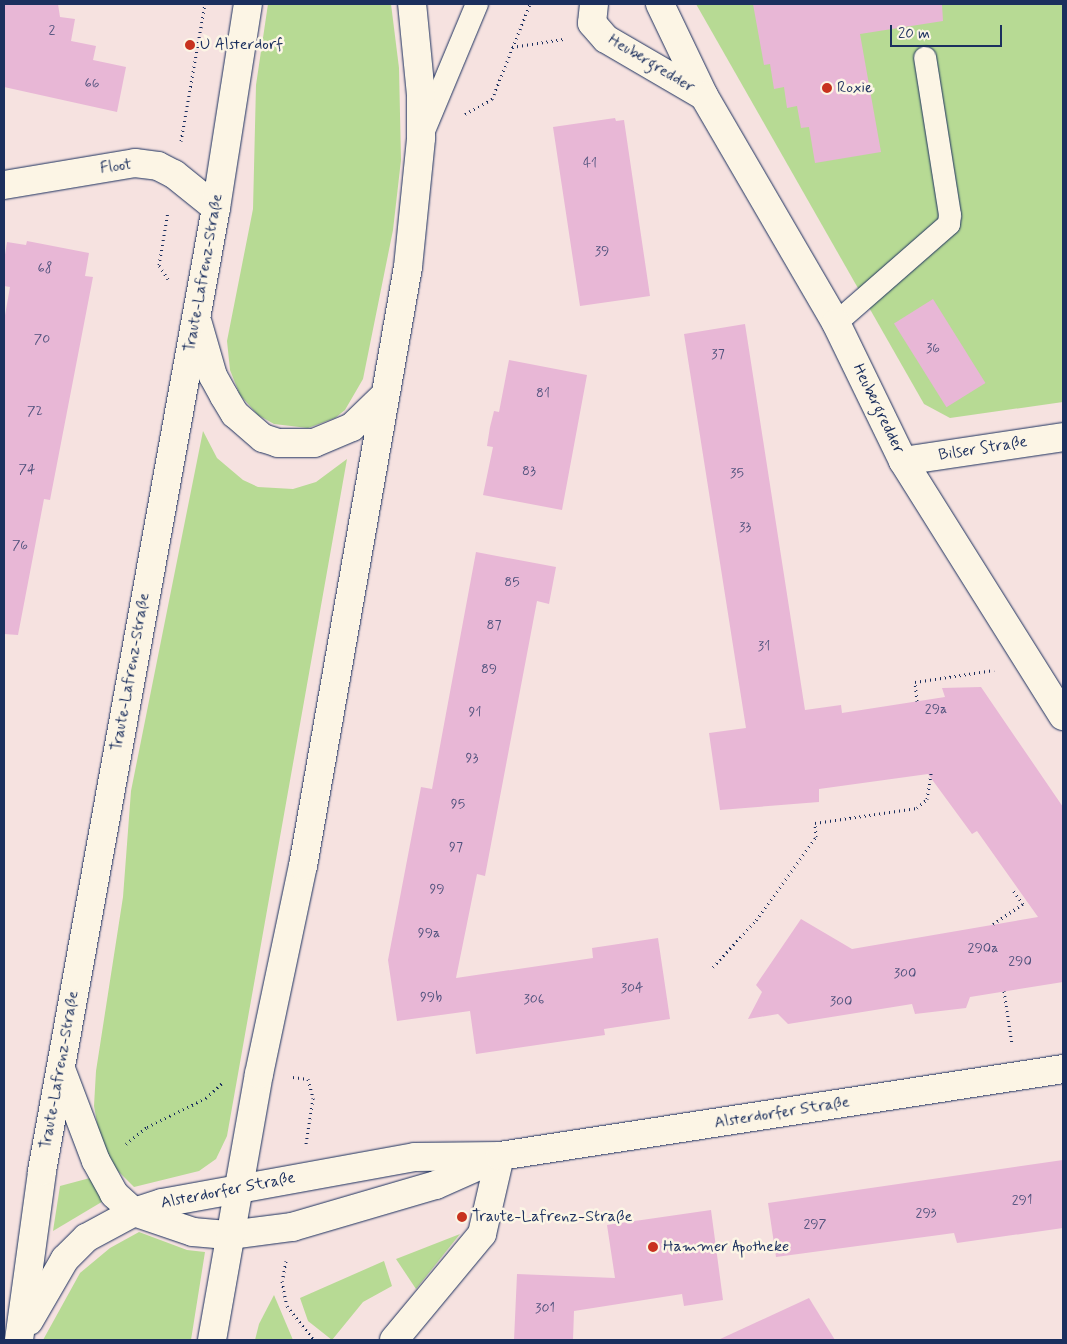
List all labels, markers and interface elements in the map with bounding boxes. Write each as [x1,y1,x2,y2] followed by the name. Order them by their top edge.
[892,15,1004,47] scale bar
[49,22,55,38] house number: 2
[898,24,930,44] text: 20 m
[604,31,698,97] street label: Heubergredder
[200,35,283,55] place label: U Alsterdorf
[184,39,196,51] marker: U Alsterdorf
[85,75,99,91] house number: 66
[837,78,873,98] place label: Roxie
[821,82,833,94] marker: Roxie
[99,155,133,179] street label: Floot
[583,155,597,171] house number: 41
[181,192,227,354] street label: Traute-Lafrenz-Straße
[595,243,609,259] house number: 39
[38,260,52,276] house number: 68
[34,331,50,347] house number: 70
[926,340,940,356] house number: 36
[711,346,725,362] house number: 37
[848,361,908,457] street label: Heubergredder
[536,385,550,401] house number: 81
[27,403,43,419] house number: 72
[937,433,1029,465] street label: Bilser Straße
[19,461,35,477] house number: 74
[522,463,536,479] house number: 83
[730,465,744,481] house number: 35
[739,519,751,535] house number: 33
[12,537,28,553] house number: 76
[504,574,520,590] house number: 85
[108,591,154,753] street label: Traute-Lafrenz-Straße
[487,617,501,633] house number: 87
[758,638,770,654] house number: 31
[481,661,497,677] house number: 89
[925,701,947,717] house number: 29a
[469,704,481,720] house number: 91
[466,750,478,766] house number: 93
[451,796,465,812] house number: 95
[449,839,463,855] house number: 97
[429,881,445,897] house number: 99
[418,925,440,941] house number: 99a
[968,940,998,956] house number: 290a
[1008,953,1032,969] house number: 290
[894,965,916,981] house number: 300
[621,980,643,996] house number: 304
[37,989,83,1151] street label: Traute-Lafrenz-Straße
[420,989,442,1005] house number: 99b
[524,991,544,1007] house number: 306
[830,993,852,1009] house number: 300
[714,1093,850,1133] street label: Alsterdorfer Straße
[160,1169,296,1213] street label: Alsterdorfer Straße
[1012,1192,1032,1208] house number: 291
[916,1205,936,1221] house number: 293
[472,1207,632,1227] place label: Traute-Lafrenz-Straße
[456,1211,468,1223] marker: Traute-Lafrenz-Straße
[803,1216,827,1232] house number: 297
[663,1237,789,1257] place label: Hammer Apotheke
[647,1241,659,1253] marker: Hammer Apotheke
[535,1300,555,1316] house number: 301

